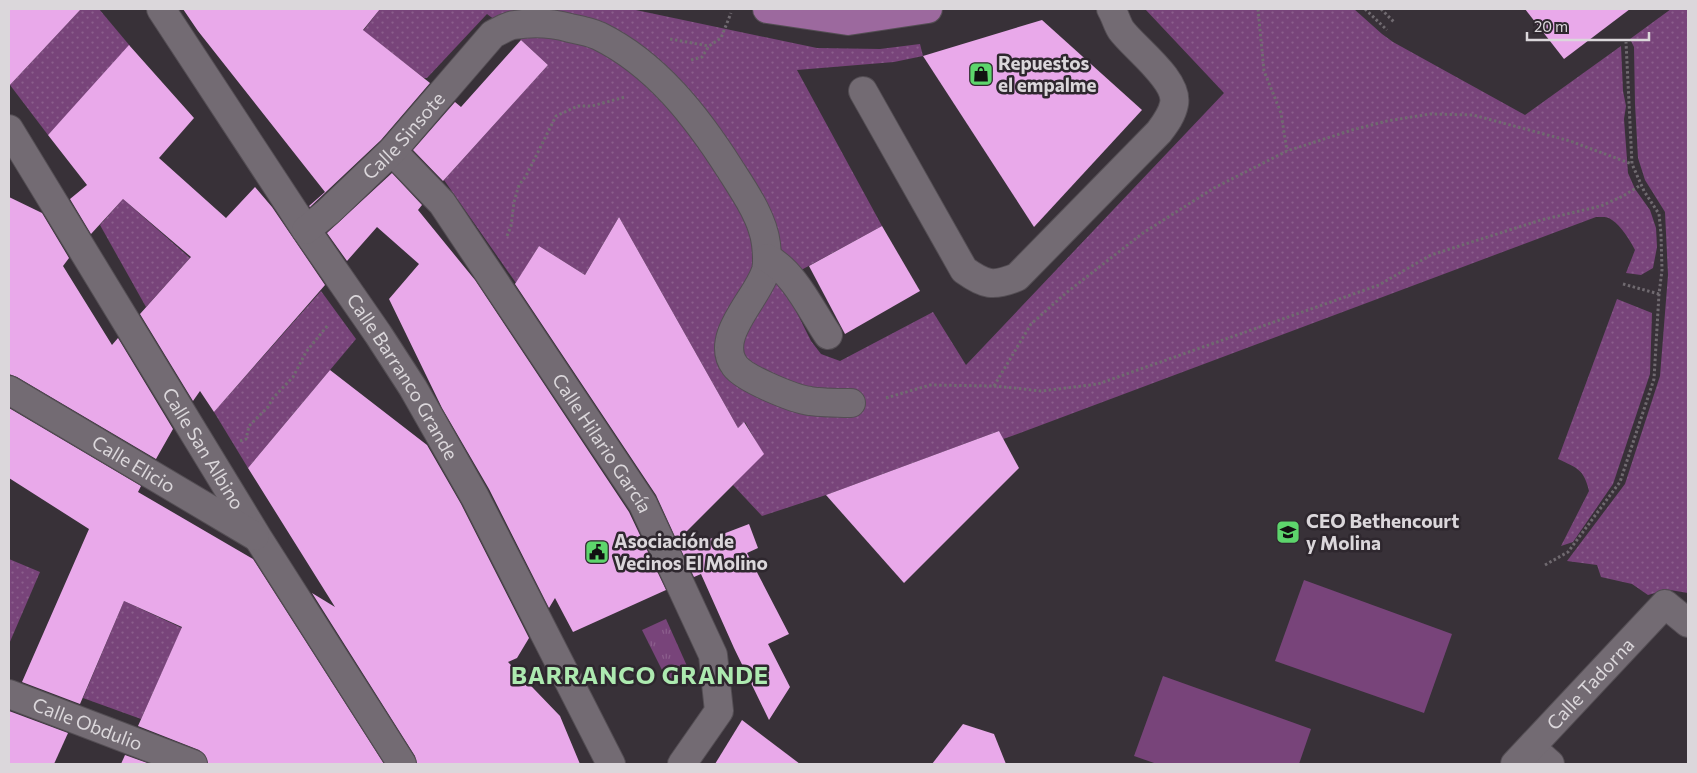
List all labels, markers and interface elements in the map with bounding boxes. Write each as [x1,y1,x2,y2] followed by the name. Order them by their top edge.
[1527,10,1650,42] scale bar
[1534,17,1568,35] text: 20 m
[998,51,1096,96] place label: Repuestos el empalme
[968,61,994,87] shop icon: Repuestos el empalme
[357,87,449,184] street label: Calle Sinsote
[342,289,463,464] street label: Calle Barranco Grande
[548,369,657,516] street label: Calle Hilario García
[158,383,250,513] street label: Calle San Albino
[88,430,180,497] street label: Calle Elicio
[1306,509,1459,554] place label: CEO Bethencourt y Molina
[1275,519,1301,545] school or university icon: CEO Bethencourt y Molina
[614,529,768,574] place label: Asociación de Vecinos El Molino
[584,539,610,565] public building icon: Asociación de Vecinos El Molino
[1541,633,1638,734] street label: Calle Tadorna
[511,660,769,689] district label: BARRANCO GRANDE
[30,692,146,755] street label: Calle Obdulio

